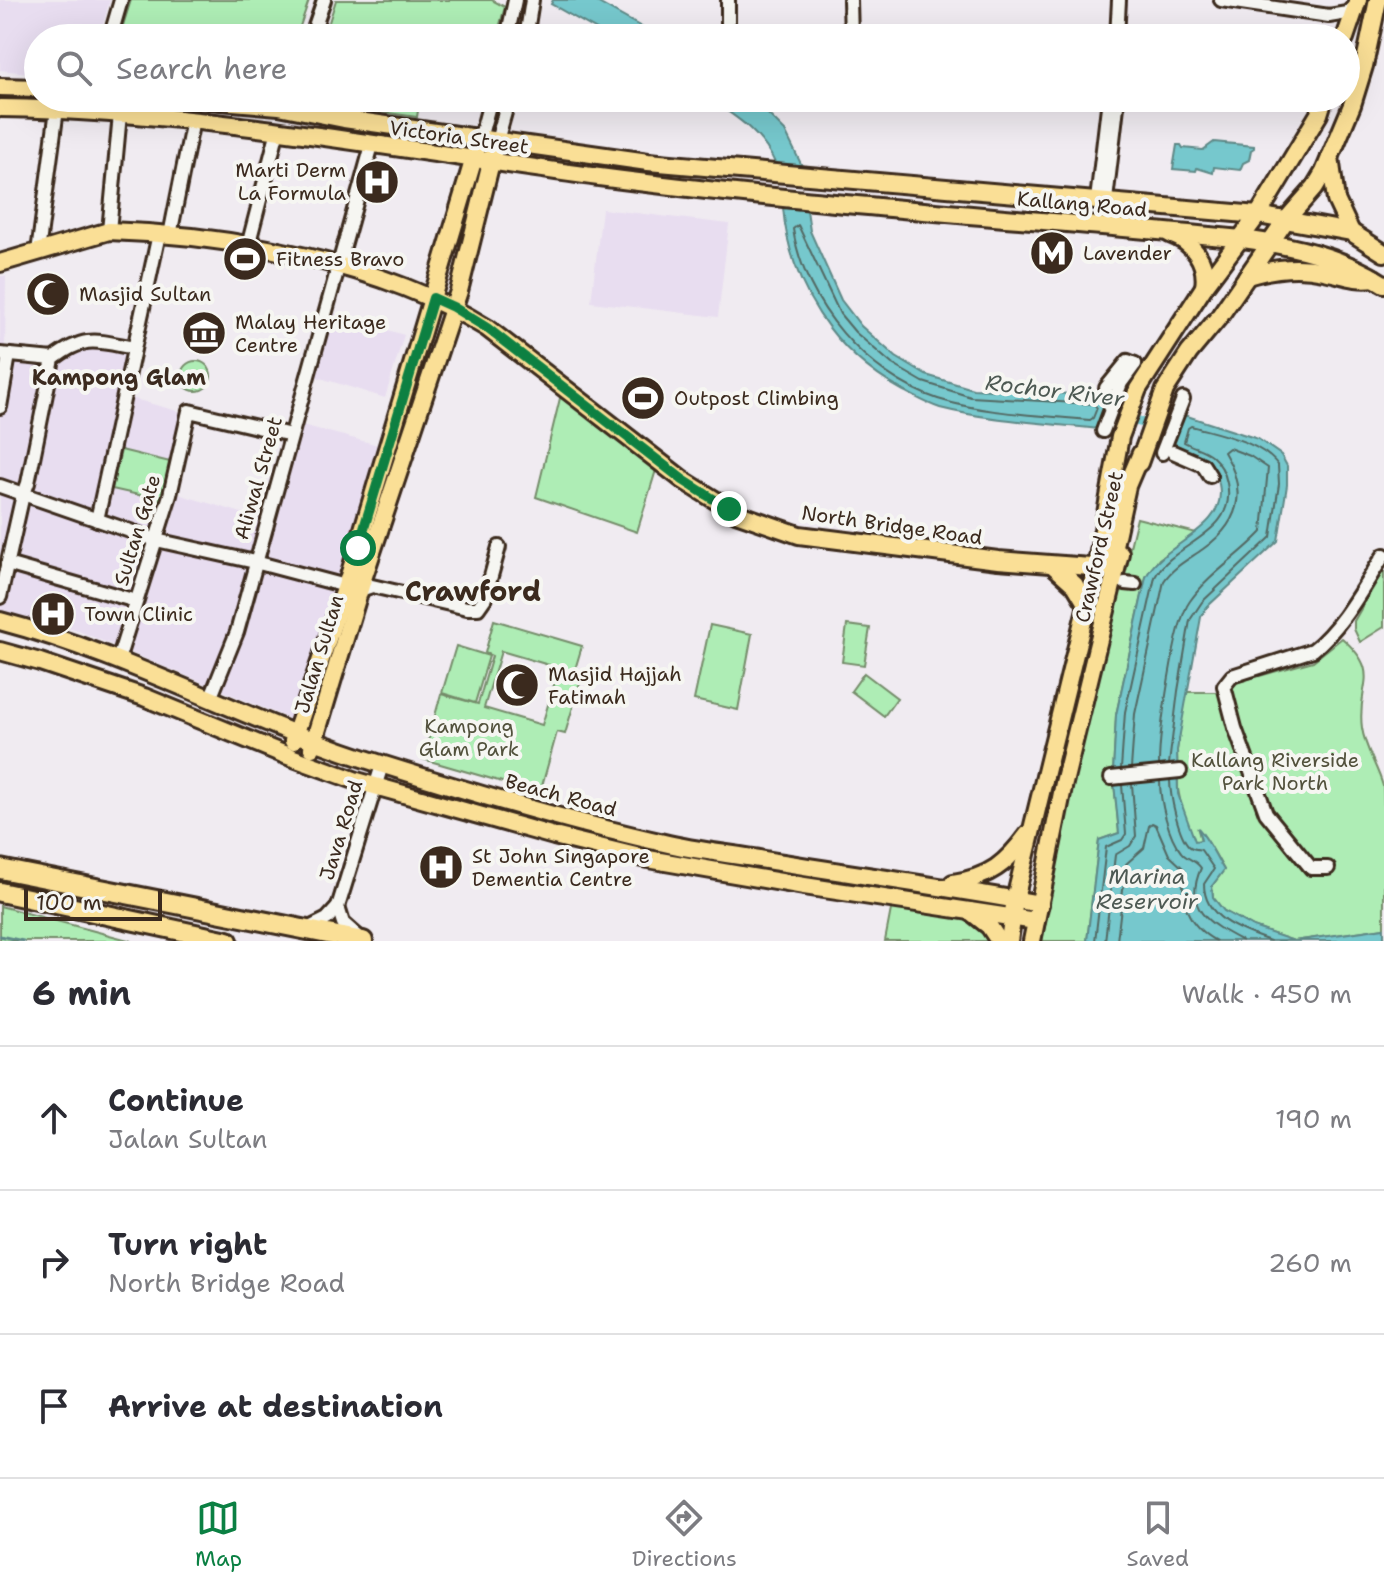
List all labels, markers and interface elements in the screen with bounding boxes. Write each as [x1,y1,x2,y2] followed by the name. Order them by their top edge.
[24,24,1360,112] search box
[52,46,96,90] icon: search
[116,48,287,89] text: Search here
[388,114,530,160] street label: Victoria Street
[235,157,347,206] place label: Marti Derm La Formula
[353,158,401,206] hospital icon: Marti Derm La Formula
[1016,185,1148,223] street label: Kallang Road
[1028,229,1076,277] metro station icon: Lavender
[221,235,269,283] sports icon: Fitness Bravo
[1083,240,1172,266] place label: Lavender
[276,246,404,272] place label: Fitness Bravo
[24,270,72,318] mosque icon: Masjid Sultan
[79,281,211,307] place label: Masjid Sultan
[180,309,228,357] museum icon: Malay Heritage Centre
[235,309,386,358] place label: Malay Heritage Centre
[32,363,206,392] district label: Kampong Glam
[984,368,1127,413] water label: Rochor River
[619,374,667,422] sports icon: Outpost Climbing
[674,385,839,411] place label: Outpost Climbing
[228,413,288,543] street label: Aliwal Street
[1069,469,1129,625] street label: Crawford Street
[108,471,166,589] street label: Sultan Gate
[711,491,747,527] route end
[800,499,984,551] street label: North Bridge Road
[340,530,376,566] route start
[405,572,541,610] district label: Crawford
[29,590,77,638] hospital icon: Town Clinic
[289,592,349,716] street label: Jalan Sultan
[84,601,193,627] place label: Town Clinic
[493,661,541,709] mosque icon: Masjid Hajjah Fatimah
[548,661,682,710] place label: Masjid Hajjah Fatimah
[419,713,519,762] park label: Kampong Glam Park
[1191,747,1359,796] park label: Kallang Riverside Park North
[502,768,620,822] street label: Beach Road
[313,777,369,883] street label: Java Road
[417,843,465,891] hospital icon: St John Singapore Dementia Centre
[472,843,650,892] place label: St John Singapore Dementia Centre
[1096,862,1199,916] water label: Marina Reservoir
[24,885,162,921] scale bar
[36,888,102,917] text: 100 m
[32,970,131,1016] text: 6 min
[1182,976,1352,1011] text: Walk · 450 m
[108,1080,244,1121] text: Continue
[32,1096,76,1140] icon: ahead
[1275,1101,1352,1136] text: 190 m
[108,1121,268,1156] text: Jalan Sultan
[108,1224,267,1265] text: Turn right
[32,1240,76,1284] icon: right
[1268,1245,1352,1280] text: 260 m
[108,1265,345,1300] text: North Bridge Road
[32,1384,76,1428] icon: arrive
[108,1386,443,1427] text: Arrive at destination
[195,1496,242,1573] tab: Map
[632,1496,737,1573] tab: Directions
[1127,1496,1189,1573] tab: Saved

